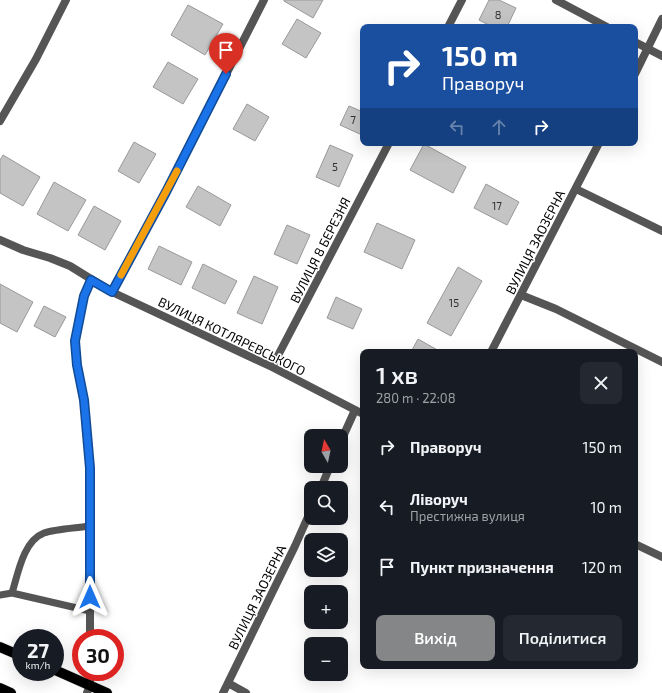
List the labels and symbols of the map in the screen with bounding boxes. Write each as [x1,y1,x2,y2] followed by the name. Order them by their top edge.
[495,8,501,21] house number: 8
[209,33,243,74] pin
[350,113,356,126] house number: 7
[332,160,338,173] house number: 5
[502,187,568,297] street label: ВУЛИЦЯ ЗАОЗЕРНА
[286,194,354,306] street label: ВУЛИЦЯ 8 БЕРЕЗНЯ
[492,199,502,212] house number: 17
[156,293,308,379] street label: ВУЛИЦЯ КОТЛЯРЕВСЬКОГО
[449,296,459,309] house number: 15
[304,429,348,473] north arrow
[225,542,289,652] street label: ВУЛИЦЯ ЗАОЗЕРНА
[69,576,111,618] position arrow
[72,629,124,681] speed limit sign: 30

